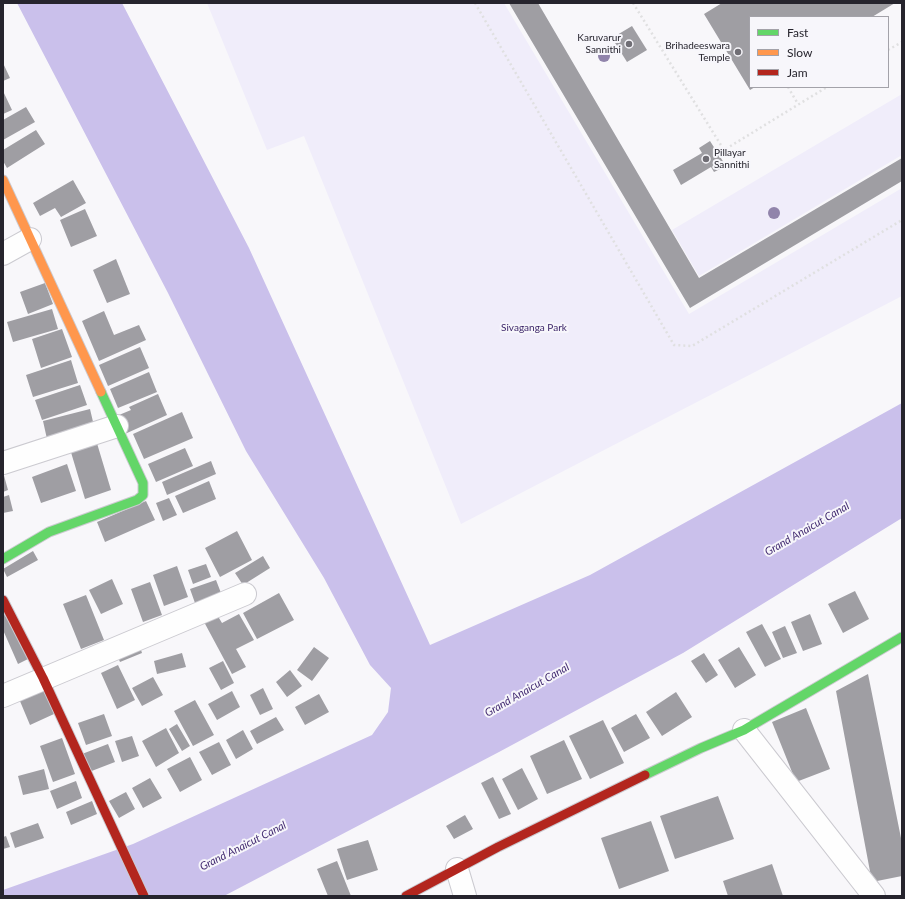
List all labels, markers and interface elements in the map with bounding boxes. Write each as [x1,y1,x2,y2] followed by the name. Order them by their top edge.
[749,16,889,88] legend
[787,25,808,40] text: Fast
[577,32,621,56] place label: Karuvarur Sannithi
[624,39,634,49] marker: Karuvarur Sannithi
[665,40,730,64] place label: Brihadeeswara Temple
[787,45,812,60] text: Slow
[733,47,743,57] marker: Brihadeeswara Temple
[787,65,808,80] text: Jam
[714,147,749,170] place label: Pillayar Sannithi
[701,154,711,164] marker: Pillayar Sannithi
[501,322,567,334] park label: Sivaganga Park
[762,499,852,559] water label: Grand Anaicut Canal
[482,660,572,720] water label: Grand Anaicut Canal
[198,818,288,874] water label: Grand Anaicut Canal

